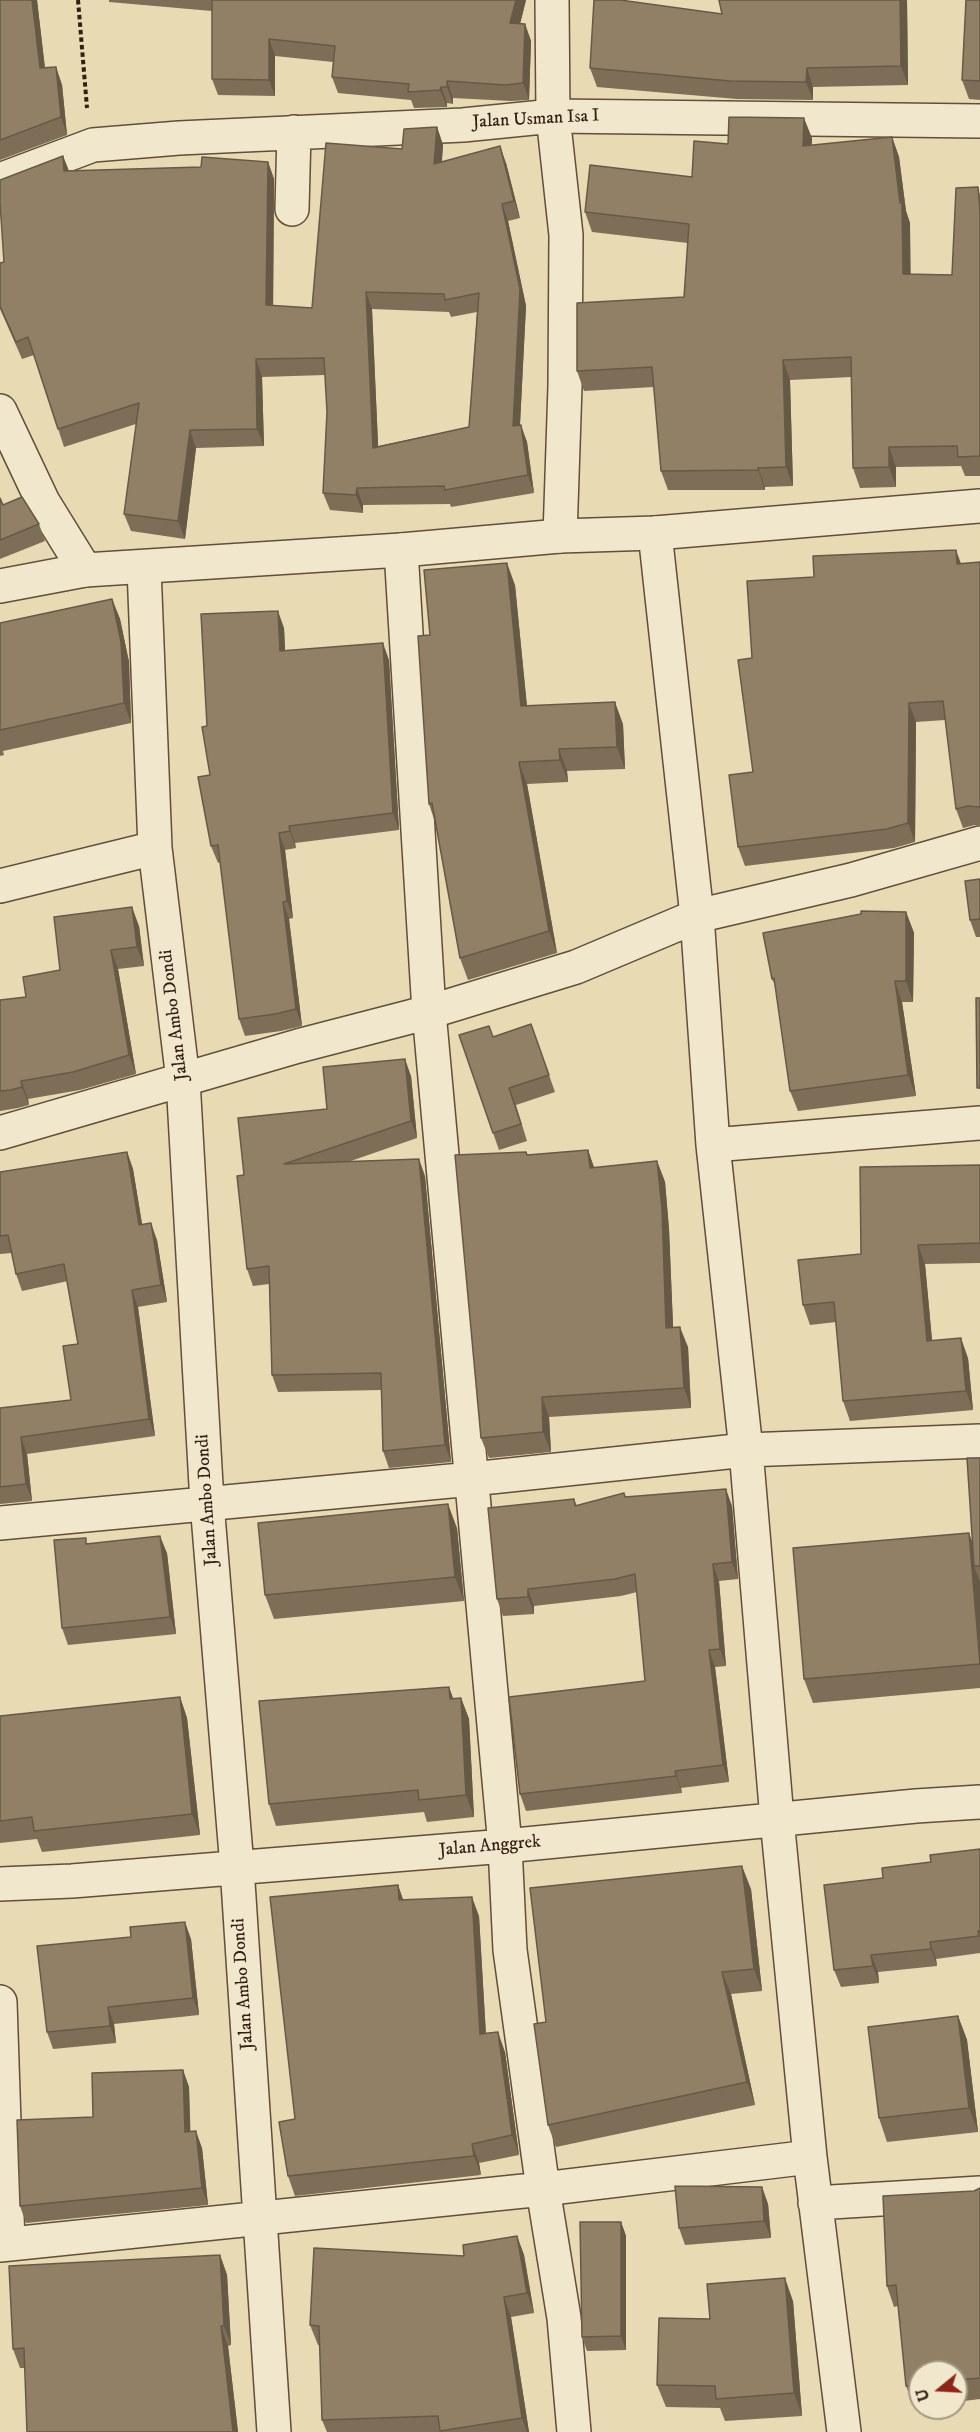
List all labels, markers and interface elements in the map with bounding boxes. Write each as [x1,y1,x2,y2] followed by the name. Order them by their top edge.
[472,106,600,134] street label: Jalan Usman Isa I
[156,948,194,1082] street label: Jalan Ambo Dondi
[193,1433,223,1567] street label: Jalan Ambo Dondi
[438,1832,542,1862] street label: Jalan Anggrek
[229,1917,259,2051] street label: Jalan Ambo Dondi
[908,2360,968,2420] north arrow
[911,2386,934,2404] text: U

